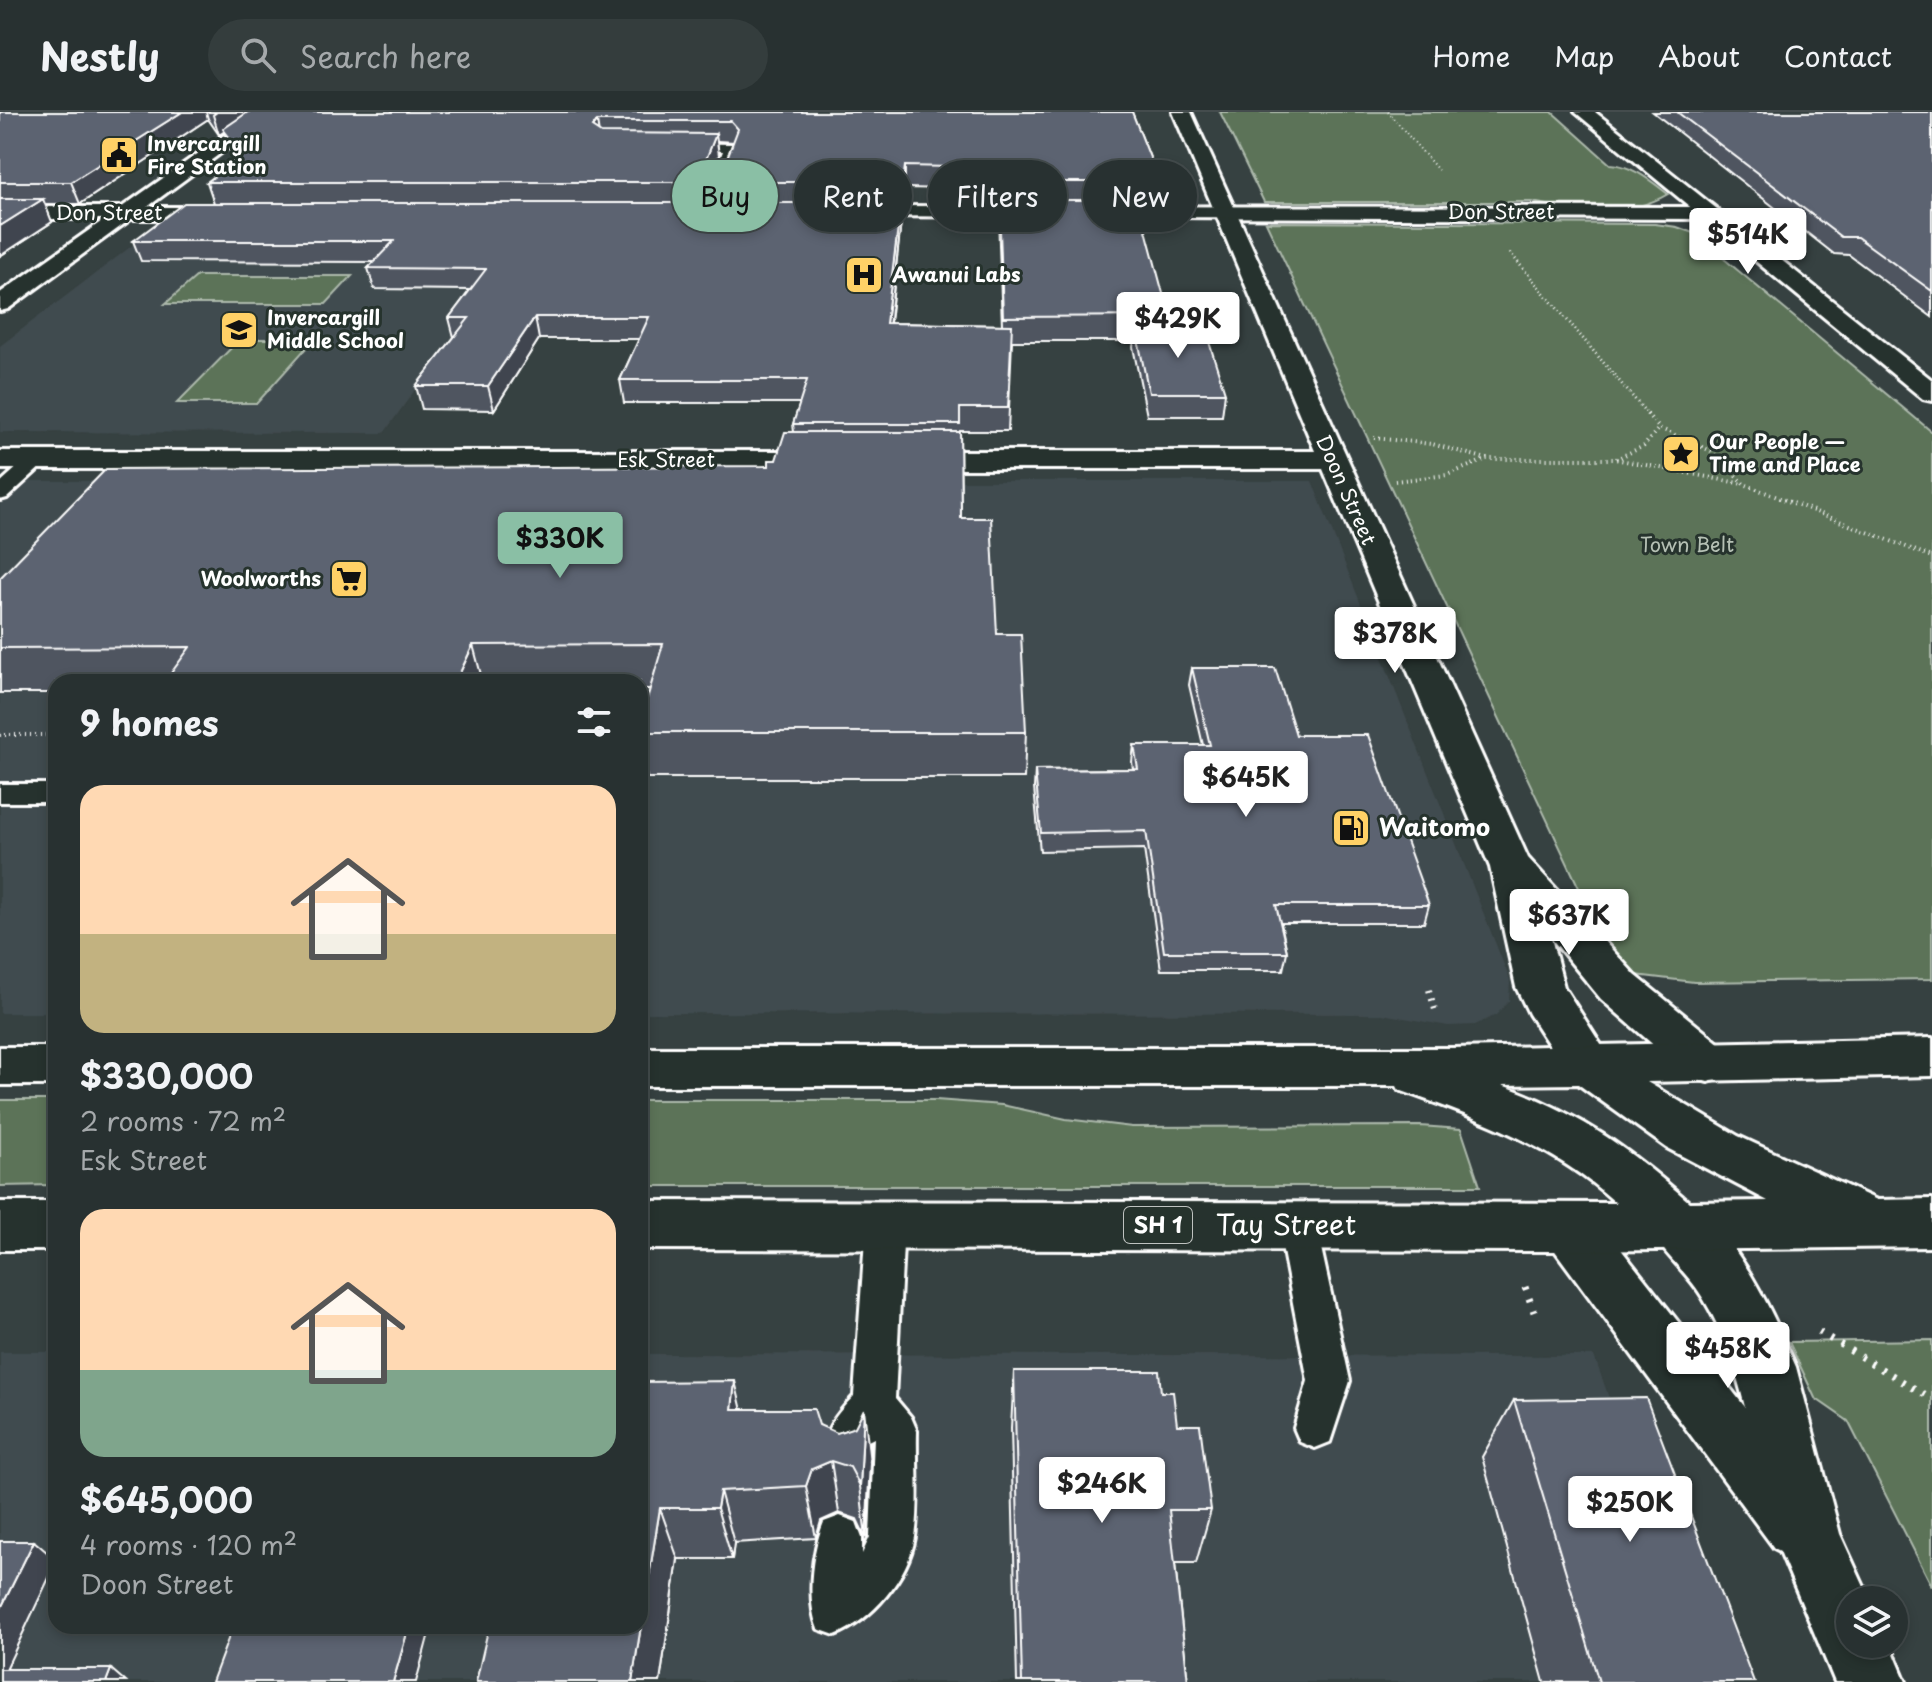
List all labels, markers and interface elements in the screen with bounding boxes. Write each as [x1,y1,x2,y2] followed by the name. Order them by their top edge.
[208,19,768,91] search box
[40,27,160,84] text: Nestly
[236,33,280,77] icon: search
[300,33,471,78] text: Search here
[1432,34,1510,77] text: Home
[1554,34,1614,77] text: Map
[1658,34,1740,77] text: About
[1784,34,1892,77] text: Contact
[147,128,266,181] place label: Invercargill Fire Station
[98,134,140,176] public building icon: Invercargill Fire Station
[672,160,778,232] chip: Buy
[794,160,912,232] chip: Rent
[928,160,1067,232] chip: Filters
[1083,160,1197,232] chip: New
[1448,196,1554,226] street label: Don Street
[56,197,162,227] street label: Don Street
[1692,208,1804,276] pin: $514K
[1707,214,1789,253] text: $514K
[843,254,885,296] hospital icon: Awanui Labs
[891,259,1021,289] place label: Awanui Labs
[1122,292,1234,360] pin: $429K
[1135,298,1222,337] text: $429K
[267,302,404,355] place label: Invercargill Middle School
[218,309,260,351] school or university icon: Invercargill Middle School
[1709,426,1861,479] place label: Our People — Time and Place
[1309,430,1385,550] street label: Doon Street
[1660,433,1702,475] place icon: Our People — Time and Place
[617,444,715,474] street label: Esk Street
[504,512,616,580] pin: $330K
[516,518,604,557] text: $330K
[1640,529,1734,559] park label: Town Belt
[328,558,370,600] supermarket icon: Woolworths
[201,563,321,593] place label: Woolworths
[1339,607,1451,675] pin: $378K
[1353,613,1437,652] text: $378K
[80,696,219,748] text: 9 homes
[572,700,616,744] icon: filters
[1190,751,1302,819] pin: $645K
[1202,757,1290,796] text: $645K
[1330,807,1372,849] fuel station icon: Waitomo
[1379,808,1490,844] place label: Waitomo
[276,837,420,981] icon: home
[1513,889,1625,957] pin: $637K
[1528,895,1610,934] text: $637K
[80,1049,253,1101] text: $330,000
[80,1101,286,1140] text: 2 rooms · 72 m²
[80,1140,207,1179] text: Esk Street
[1216,1202,1356,1245] street label: Tay Street
[1124,1207,1192,1243] road number: SH 1
[276,1261,420,1405] icon: home
[1672,1322,1784,1390] pin: $458K
[1685,1328,1771,1367] text: $458K
[1046,1457,1158,1525] pin: $246K
[1057,1463,1147,1502] text: $246K
[80,1473,253,1525] text: $645,000
[1574,1476,1686,1544] pin: $250K
[1586,1482,1674,1521] text: $250K
[80,1525,297,1564] text: 4 rooms · 120 m²
[80,1564,233,1603] text: Doon Street
[1836,1586,1908,1658] map controls
[1836,1586,1908,1658] button: layers

